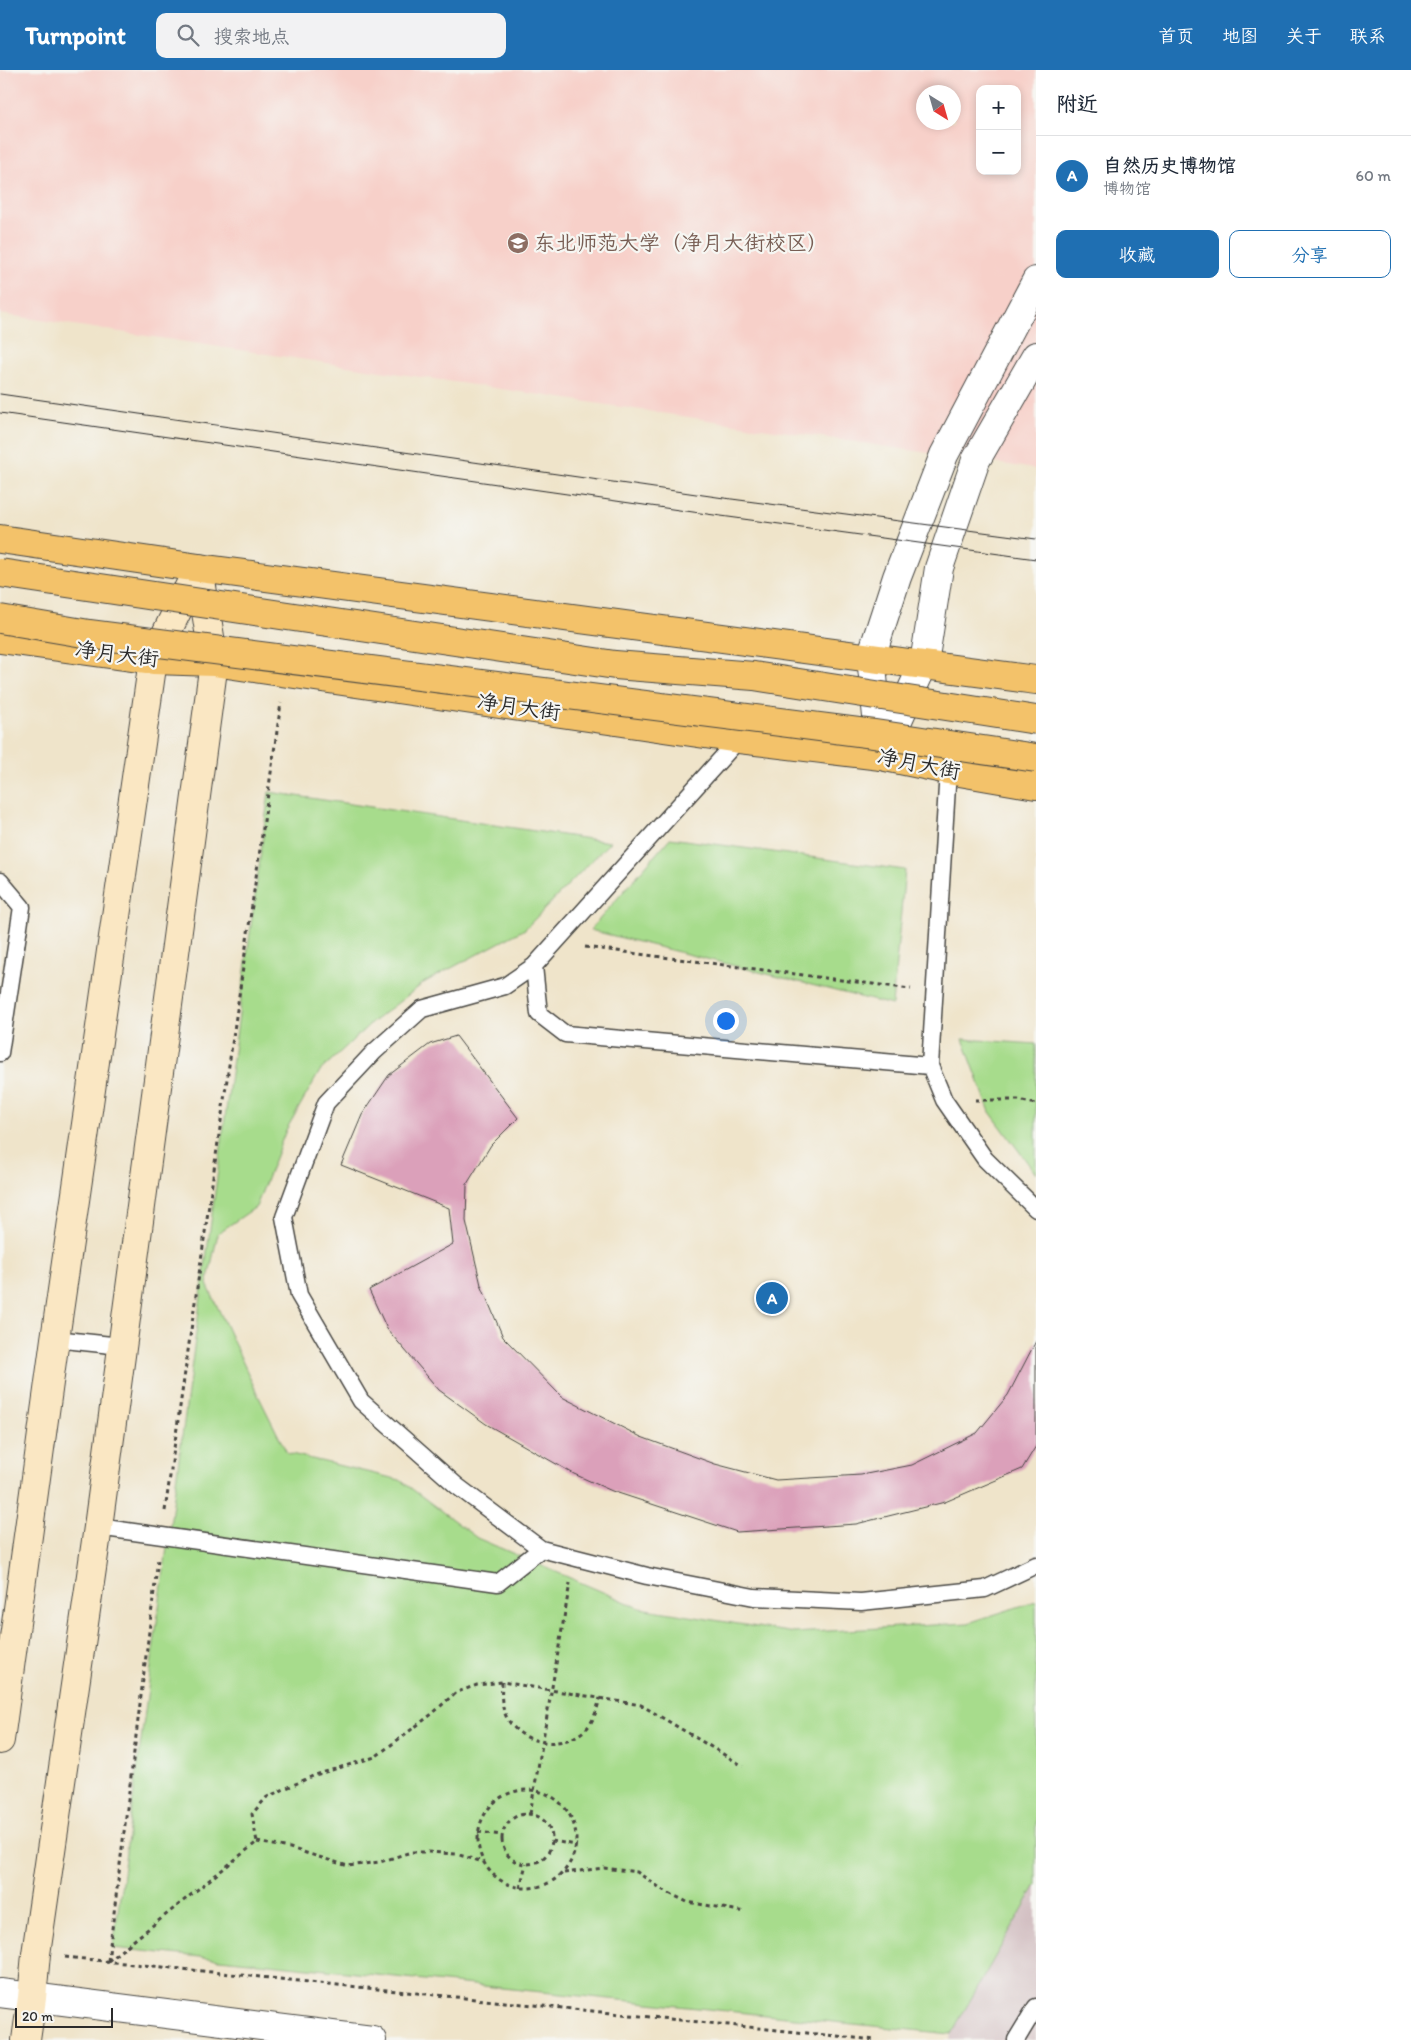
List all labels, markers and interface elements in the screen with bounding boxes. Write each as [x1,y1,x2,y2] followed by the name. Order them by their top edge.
[156,13,506,58] search box
[25,21,126,50] text: Turnpoint
[174,21,202,49] icon: search
[214,25,290,48] text: 搜索地点
[1158,25,1194,47] text: 首页
[1222,25,1258,47] text: 地图
[1286,25,1322,47] text: 关于
[1350,25,1386,47] text: 联系
[916,85,961,130] north arrow
[976,85,1021,175] map controls
[976,85,1021,130] button: +
[1056,91,1098,116] text: 附近
[976,130,1021,175] button: −
[1103,154,1236,177] text: 自然历史博物馆
[1067,166,1077,185] text: A
[1356,166,1391,185] text: 60 m
[1103,179,1151,198] text: 博物馆
[534,230,828,255] place label: 东北师范大学（净月大街校区）
[1056,230,1219,278] button: 收藏
[1229,230,1391,278] button: 分享
[506,231,530,255] school or university icon: 东北师范大学（净月大街校区）
[74,636,160,671] street label: 净月大街
[476,688,562,725] street label: 净月大街
[875,743,963,784] street label: 净月大街
[713,1008,739,1034] your location
[756,1279,788,1317] pin: A
[15,2005,112,2028] scale bar
[22,2008,53,2025] text: 20 m

